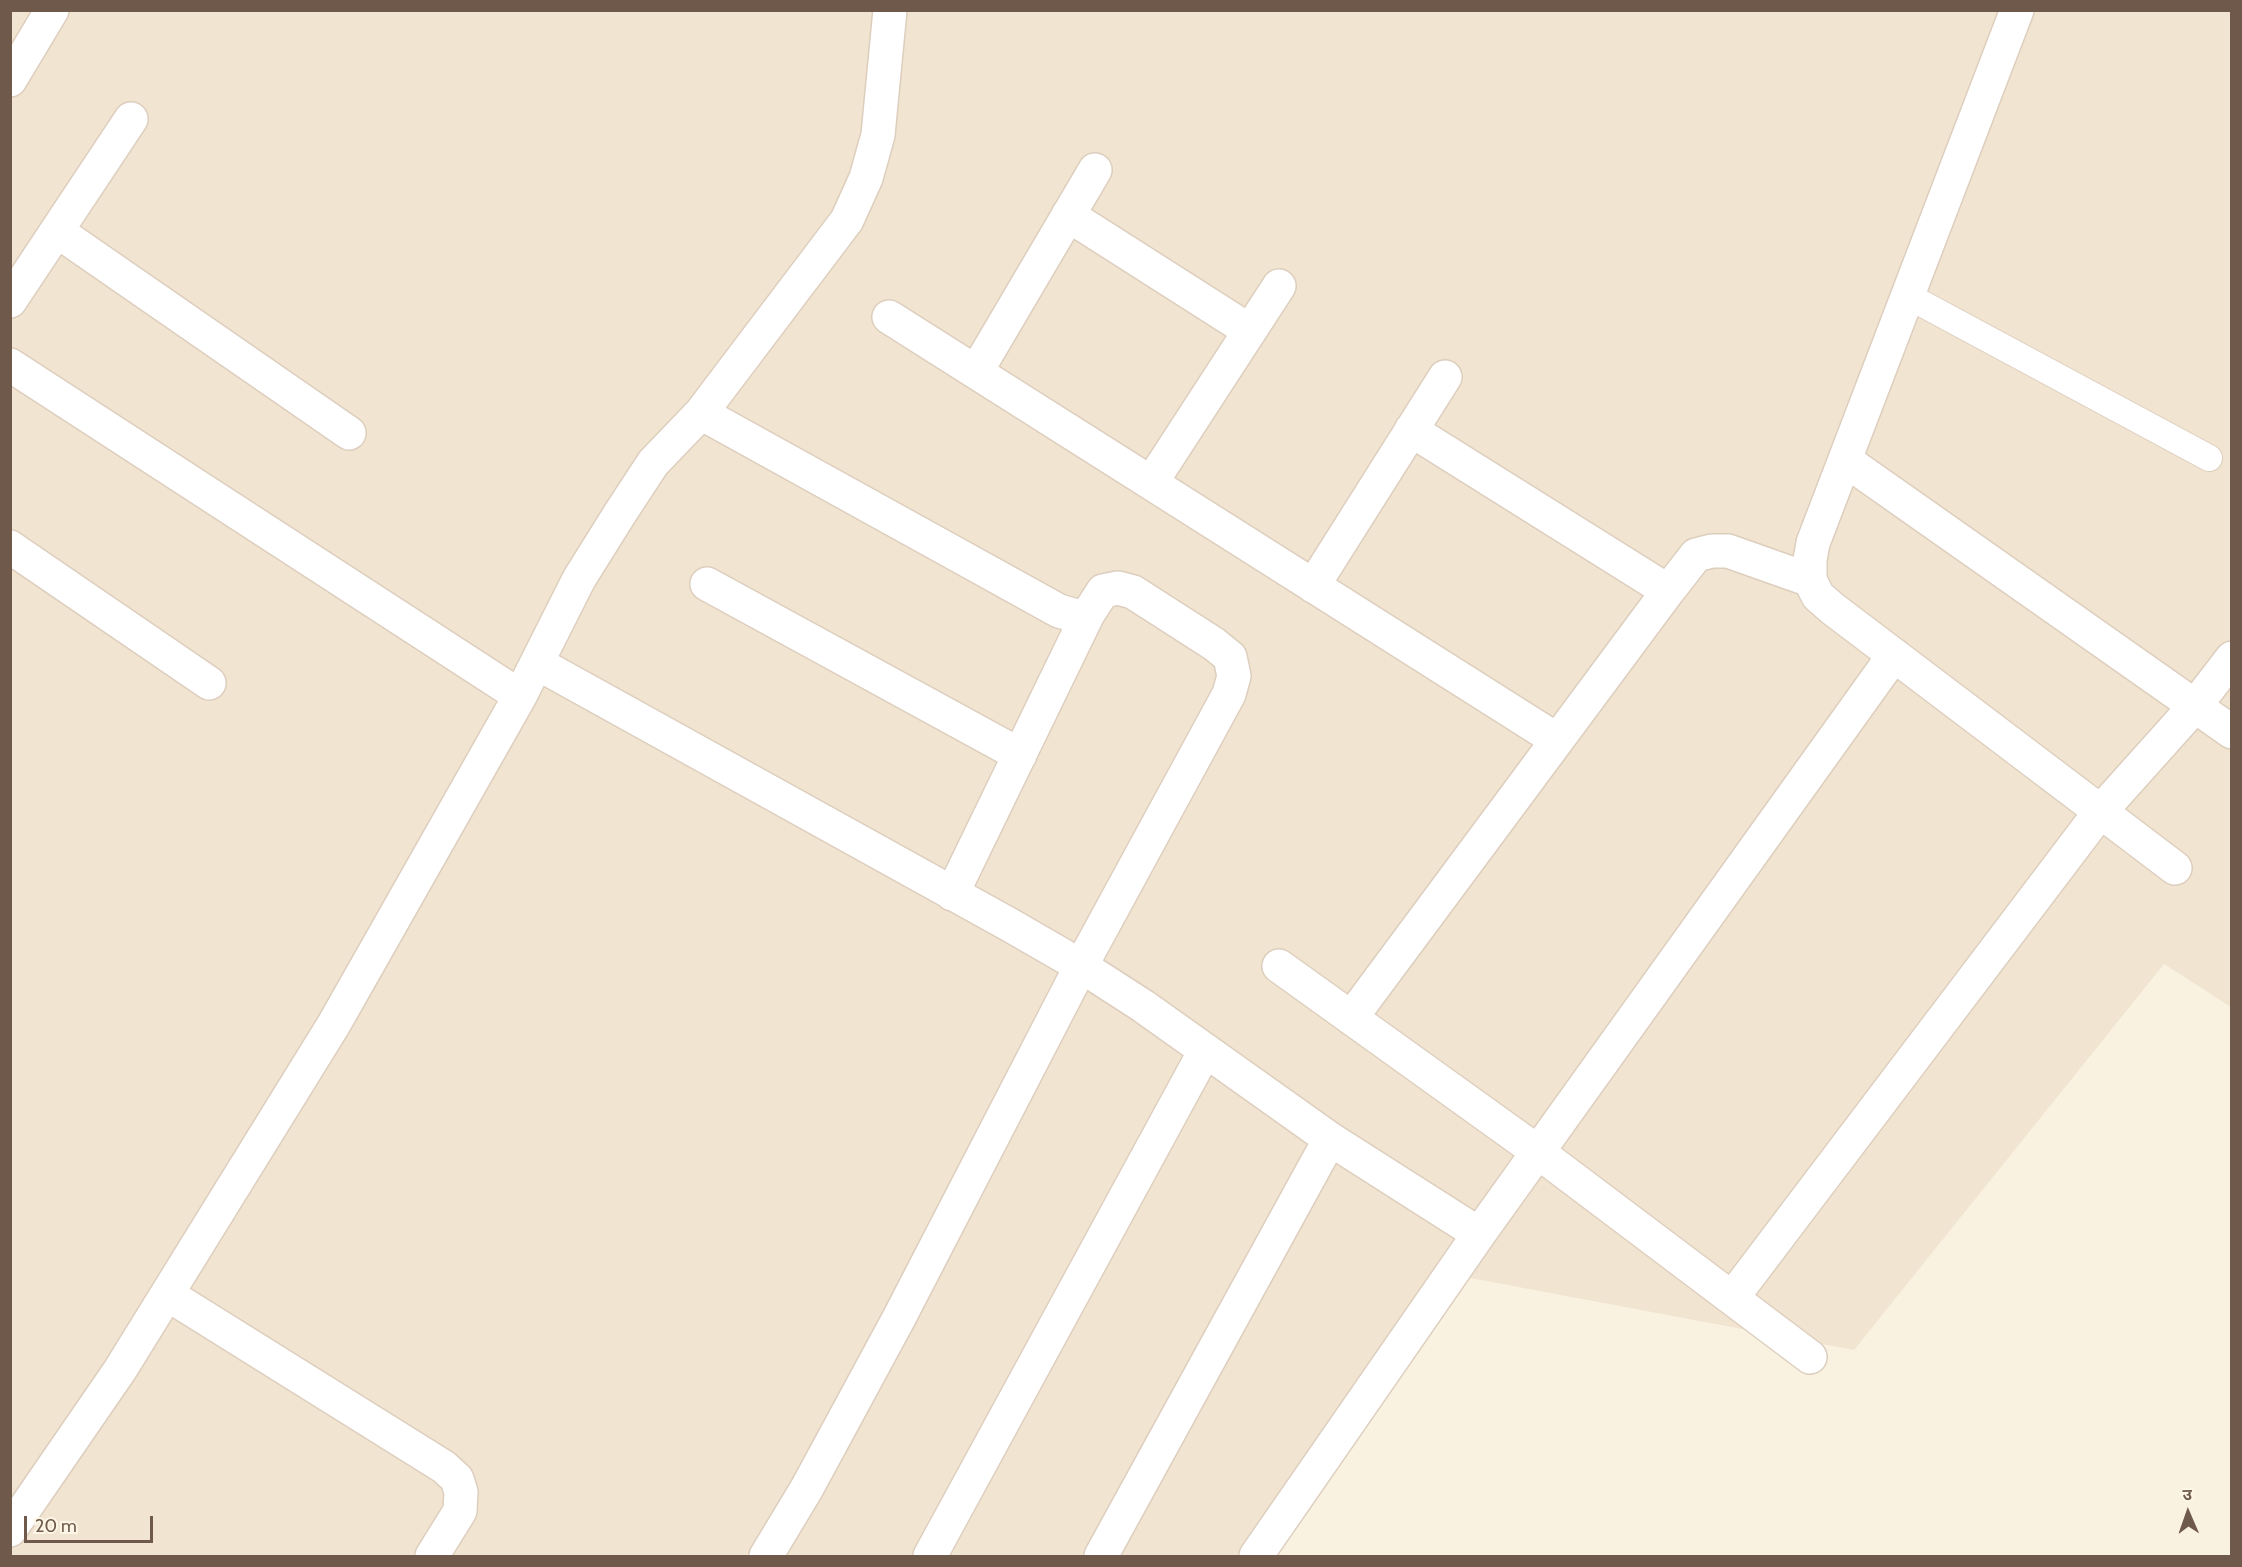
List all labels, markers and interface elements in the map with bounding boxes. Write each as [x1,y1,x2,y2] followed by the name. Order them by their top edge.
[2158,1483,2218,1543] north arrow
[2182,1485,2192,1504] text: उ
[27,1504,156,1542] scale bar
[35,1515,77,1537] text: 20 m

